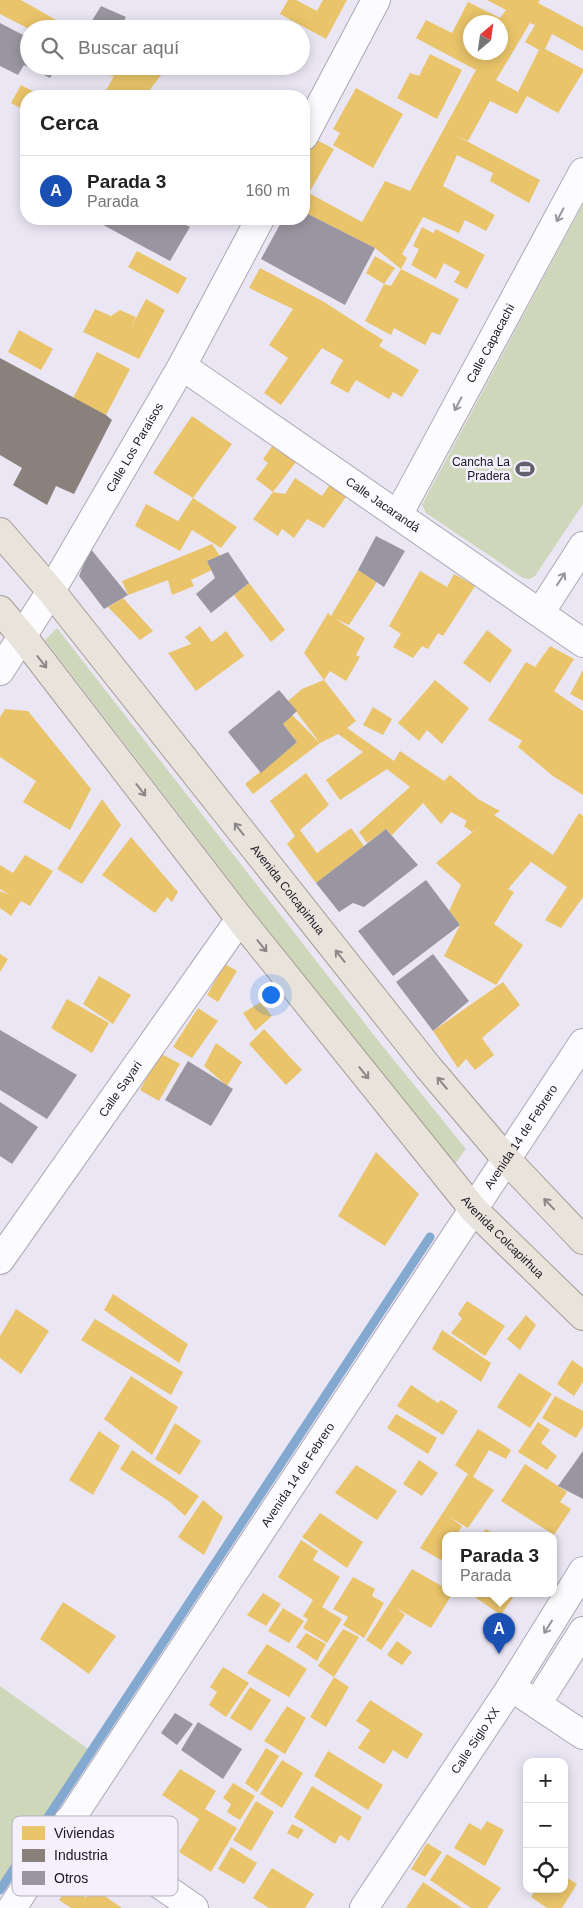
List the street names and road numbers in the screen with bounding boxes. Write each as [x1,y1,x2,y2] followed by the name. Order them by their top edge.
[464,302,518,385] street label: Calle Capacachi
[103,400,166,495] street label: Calle Los Paraísos
[343,474,423,535] street label: Calle Jacarandá
[248,842,328,938] street label: Avenida Colcapirhua
[96,1059,145,1120] street label: Calle Sayari
[482,1082,561,1192] street label: Avenida 14 de Febrero
[458,1193,547,1281] street label: Avenida Colcapirhua
[258,1420,338,1530] street label: Avenida 14 de Febrero
[448,1705,502,1777] street label: Calle Siglo XX

